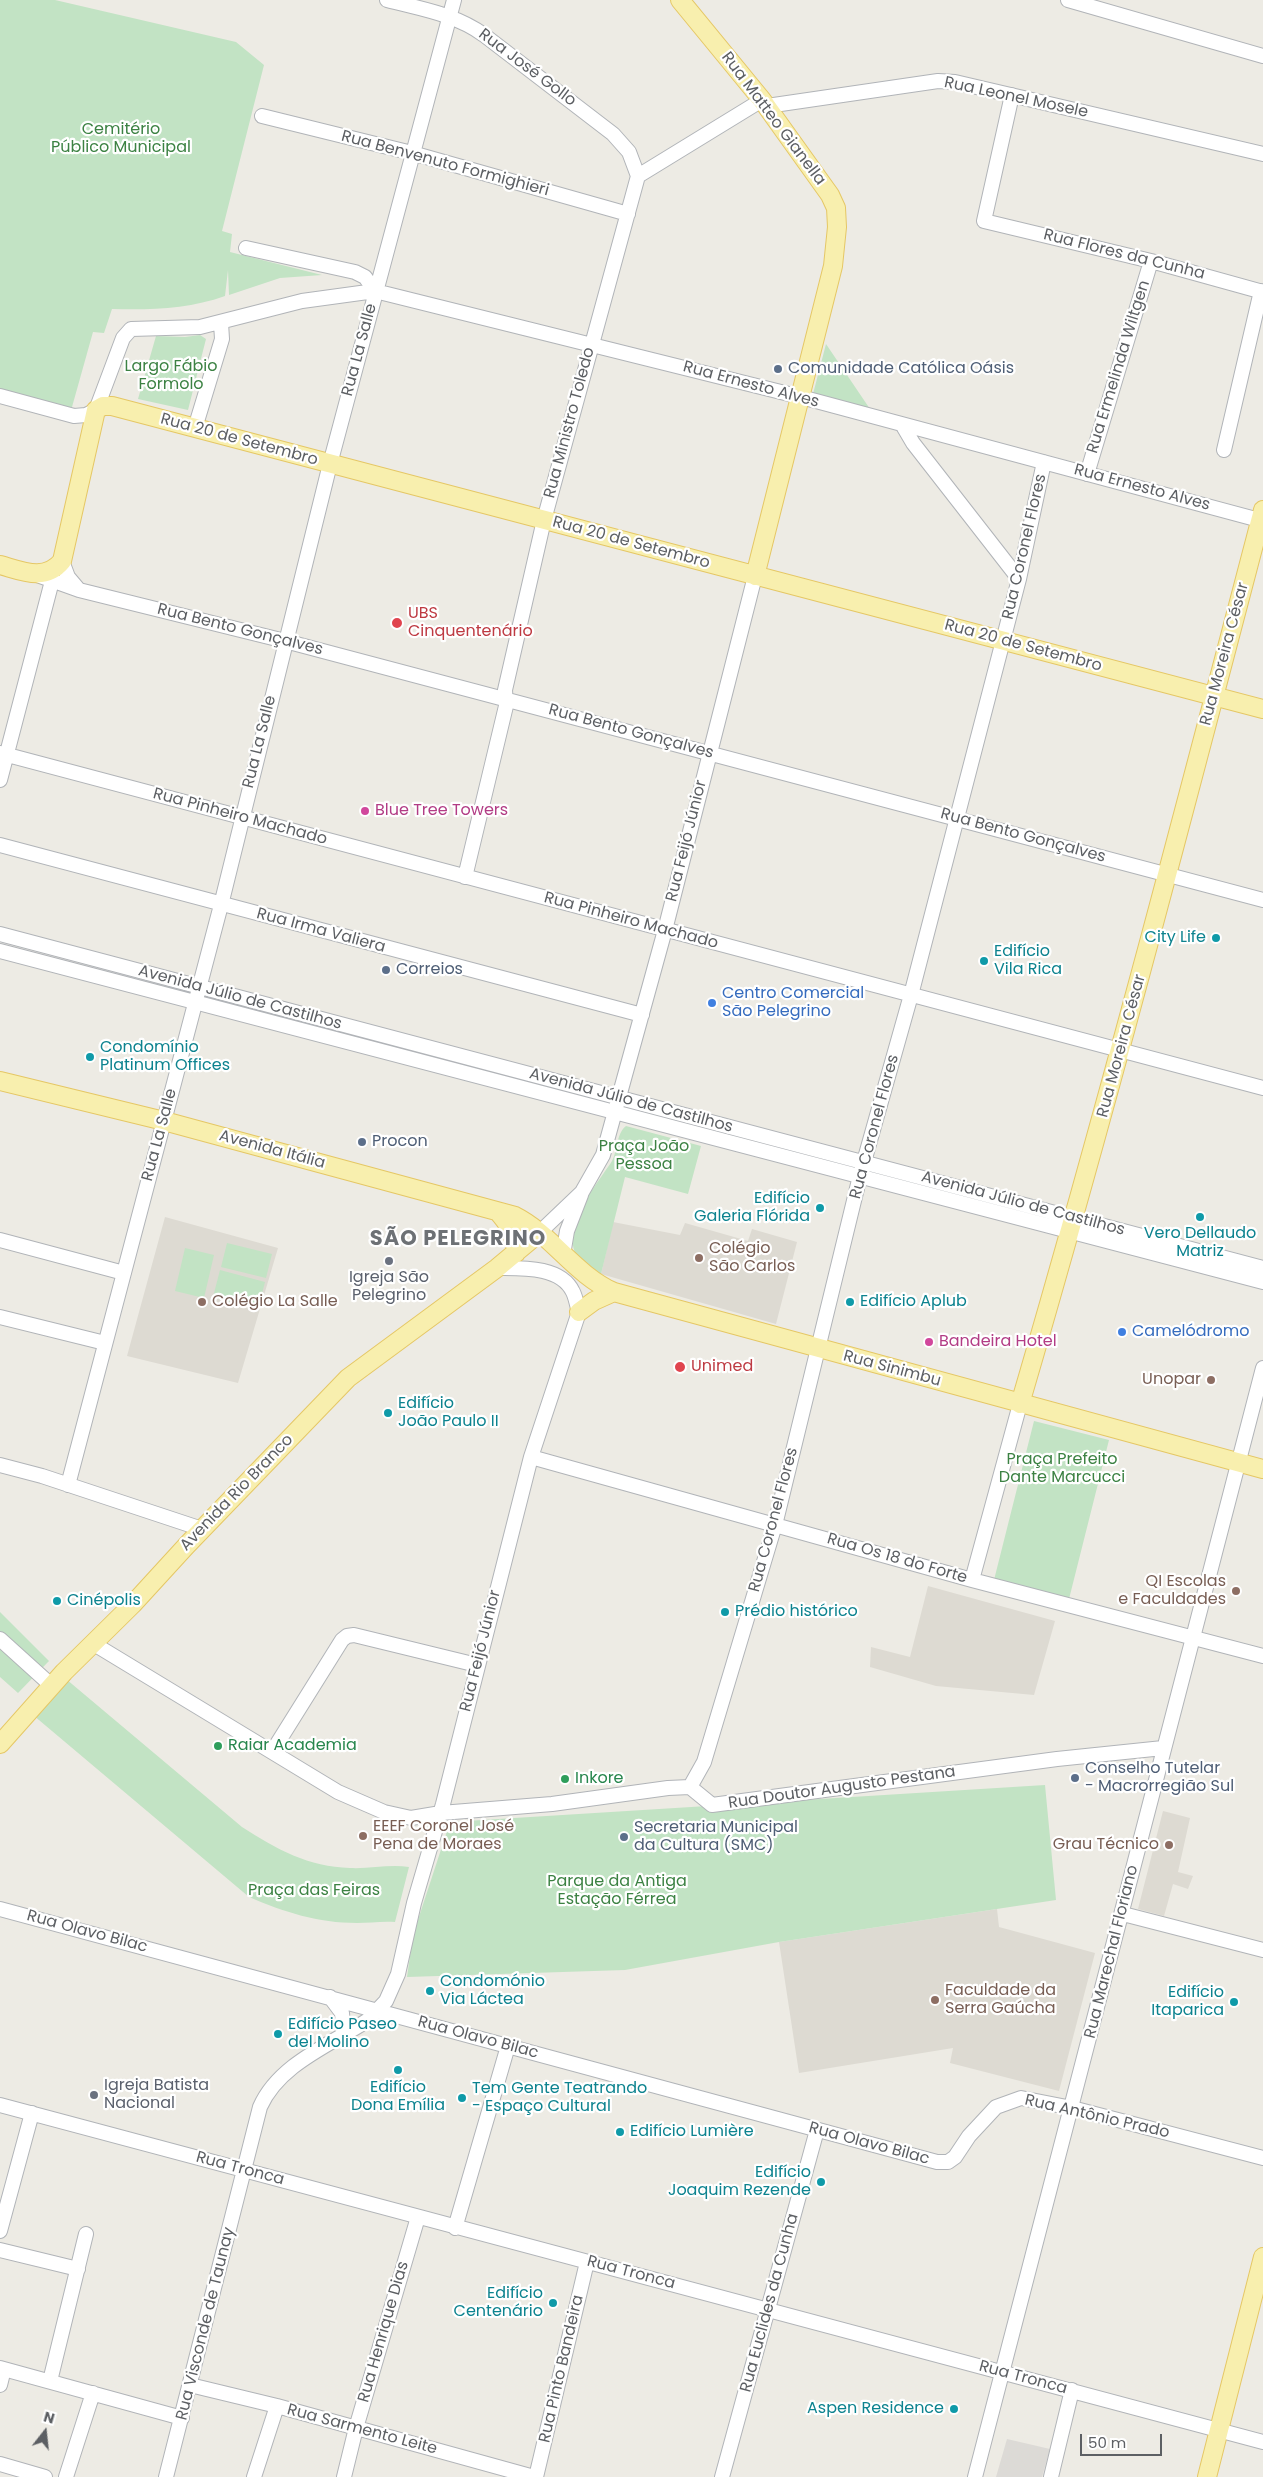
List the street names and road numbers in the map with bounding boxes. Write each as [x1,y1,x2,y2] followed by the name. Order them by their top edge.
[474,25,580,111] street label: Rua José Gollo
[717,49,829,189] street label: Rua Matteo Gianella
[942,73,1090,123] street label: Rua Leonel Mosele
[339,127,551,201] street label: Rua Benvenuto Formighieri
[1041,226,1207,284] street label: Rua Flores da Cunha
[1084,278,1154,456] street label: Rua Ermelinda Wiltgen
[338,302,382,398] street label: Rua La Salle
[541,345,599,501] street label: Rua Ministro Toledo
[681,358,821,412] street label: Rua Ernesto Alves
[158,410,320,470] street label: Rua 20 de Setembro
[1072,461,1212,515] street label: Rua Ernesto Alves
[999,472,1051,622] street label: Rua Coronel Flores
[550,513,712,573] street label: Rua 20 de Setembro
[1197,580,1253,728] street label: Rua Moreira César
[155,600,325,660] street label: Rua Bento Gonçalves
[942,616,1104,676] street label: Rua 20 de Setembro
[239,694,281,790] street label: Rua La Salle
[546,701,716,763] street label: Rua Bento Gonçalves
[663,778,711,904] street label: Rua Feijó Júnior
[151,784,329,850] street label: Rua Pinheiro Machado
[938,805,1108,867] street label: Rua Bento Gonçalves
[542,888,720,954] street label: Rua Pinheiro Machado
[254,905,388,957] street label: Rua Irma Valiera
[136,962,344,1034] street label: Avenida Júlio de Castilhos
[1094,972,1150,1120] street label: Rua Moreira César
[846,1053,904,1201] street label: Rua Coronel Flores
[527,1065,735,1137] street label: Avenida Júlio de Castilhos
[138,1087,182,1183] street label: Rua La Salle
[217,1127,327,1173] street label: Avenida Itália
[919,1168,1127,1240] street label: Avenida Júlio de Castilhos
[841,1347,943,1391] street label: Rua Sinimbu
[176,1431,298,1555] street label: Avenida Rio Branco
[745,1446,803,1594] street label: Rua Coronel Flores
[825,1530,969,1588] street label: Rua Os 18 do Forte
[457,1588,505,1714] street label: Rua Feijó Júnior
[727,1763,957,1813] street label: Rua Doutor Augusto Pestana
[1081,1863,1143,2041] street label: Rua Marechal Floriano
[25,1907,149,1957] street label: Rua Olavo Bilac
[416,2013,540,2063] street label: Rua Olavo Bilac
[1023,2091,1171,2143] street label: Rua Antônio Prado
[807,2119,931,2169] street label: Rua Olavo Bilac
[194,2148,286,2190] street label: Rua Tronca
[737,2212,803,2394] street label: Rua Euclides da Cunha
[173,2226,239,2422] street label: Rua Visconde de Taunay
[585,2252,677,2294] street label: Rua Tronca
[355,2259,413,2405] street label: Rua Henrique Dias
[536,2293,588,2445] street label: Rua Pinto Bandeira
[977,2357,1069,2399] street label: Rua Tronca
[285,2401,439,2459] street label: Rua Sarmento Leite

